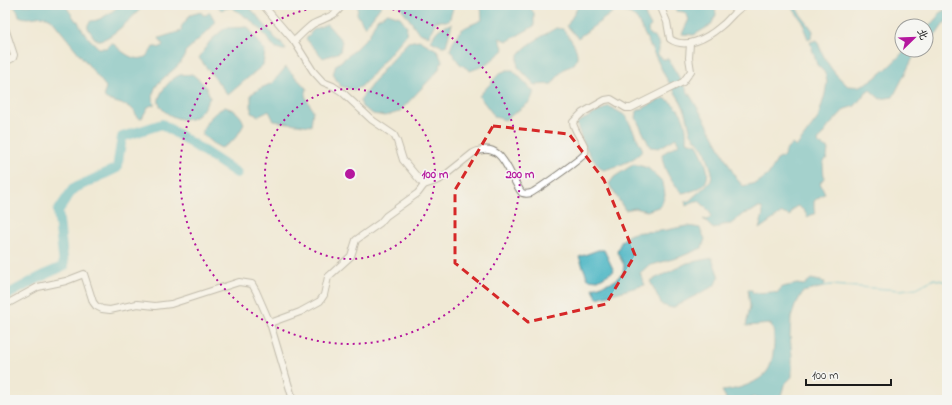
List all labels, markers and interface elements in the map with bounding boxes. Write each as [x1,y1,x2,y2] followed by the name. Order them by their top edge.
[894,18,934,58] north arrow
[913,26,932,43] text: 北
[422,166,449,184] text: 100 m
[505,166,535,184] text: 200 m
[343,167,357,181] centre of rings
[806,361,891,387] scale bar
[812,367,839,385] text: 100 m

